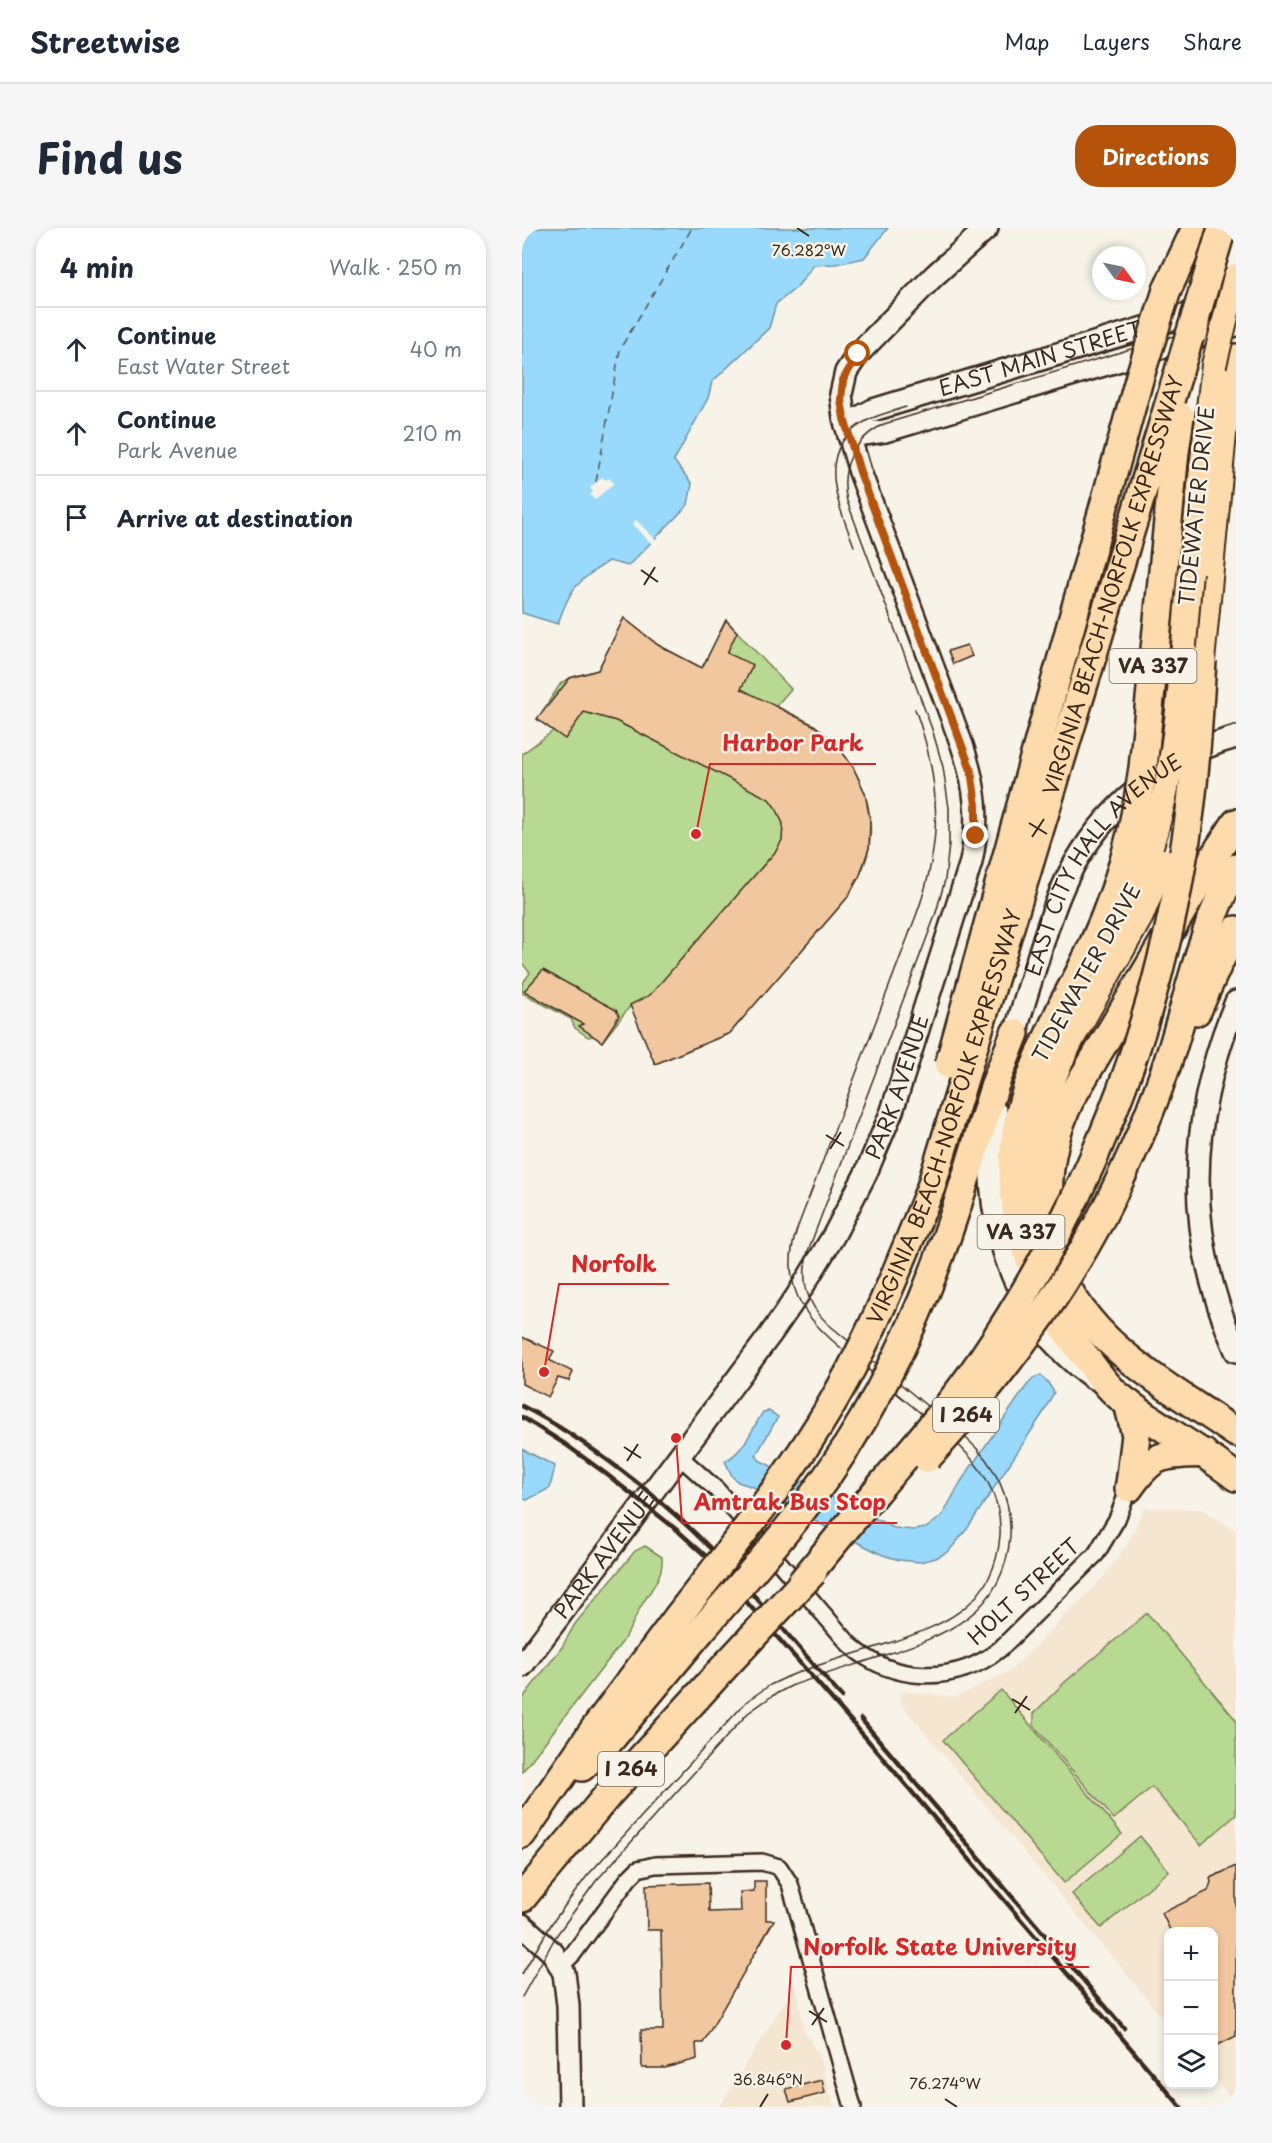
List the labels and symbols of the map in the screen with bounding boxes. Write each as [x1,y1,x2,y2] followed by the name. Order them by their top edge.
[772,238,847,261] text: 76.282°W
[1092,246,1146,300] north arrow
[934,311,1146,403] street label: EAST MAIN STREET
[844,340,870,366] route start
[1033,370,1191,799] street label: VIRGINIA BEACH-NORFOLK EXPRESSWAY
[1169,405,1221,607] street label: TIDEWATER DRIVE
[1110,649,1196,683] road number: VA 337
[710,724,876,764] callout: Harbor Park
[722,725,864,758] text: Harbor Park
[1015,745,1187,980] street label: EAST CITY HALL AVENUE
[962,822,988,848] route end
[1023,877,1148,1067] street label: TIDEWATER DRIVE
[857,904,1029,1329] street label: VIRGINIA BEACH-NORFOLK EXPRESSWAY
[856,1010,936,1164] street label: PARK AVENUE
[978,1215,1064,1249] road number: VA 337
[559,1244,669,1284] callout: Norfolk
[571,1246,657,1279] text: Norfolk
[933,1398,999,1432] road number: I 264
[682,1483,897,1523] callout: Amtrak Bus Stop
[545,1484,661,1625] street label: PARK AVENUE
[693,1484,886,1517] text: Amtrak Bus Stop
[959,1529,1087,1651] street label: HOLT STREET
[598,1752,664,1786] road number: I 264
[791,1927,1089,1967] callout: Norfolk State University
[803,1929,1077,1962] text: Norfolk State University
[733,2067,803,2090] text: 36.846°N
[909,2071,981,2094] text: 76.274°W

